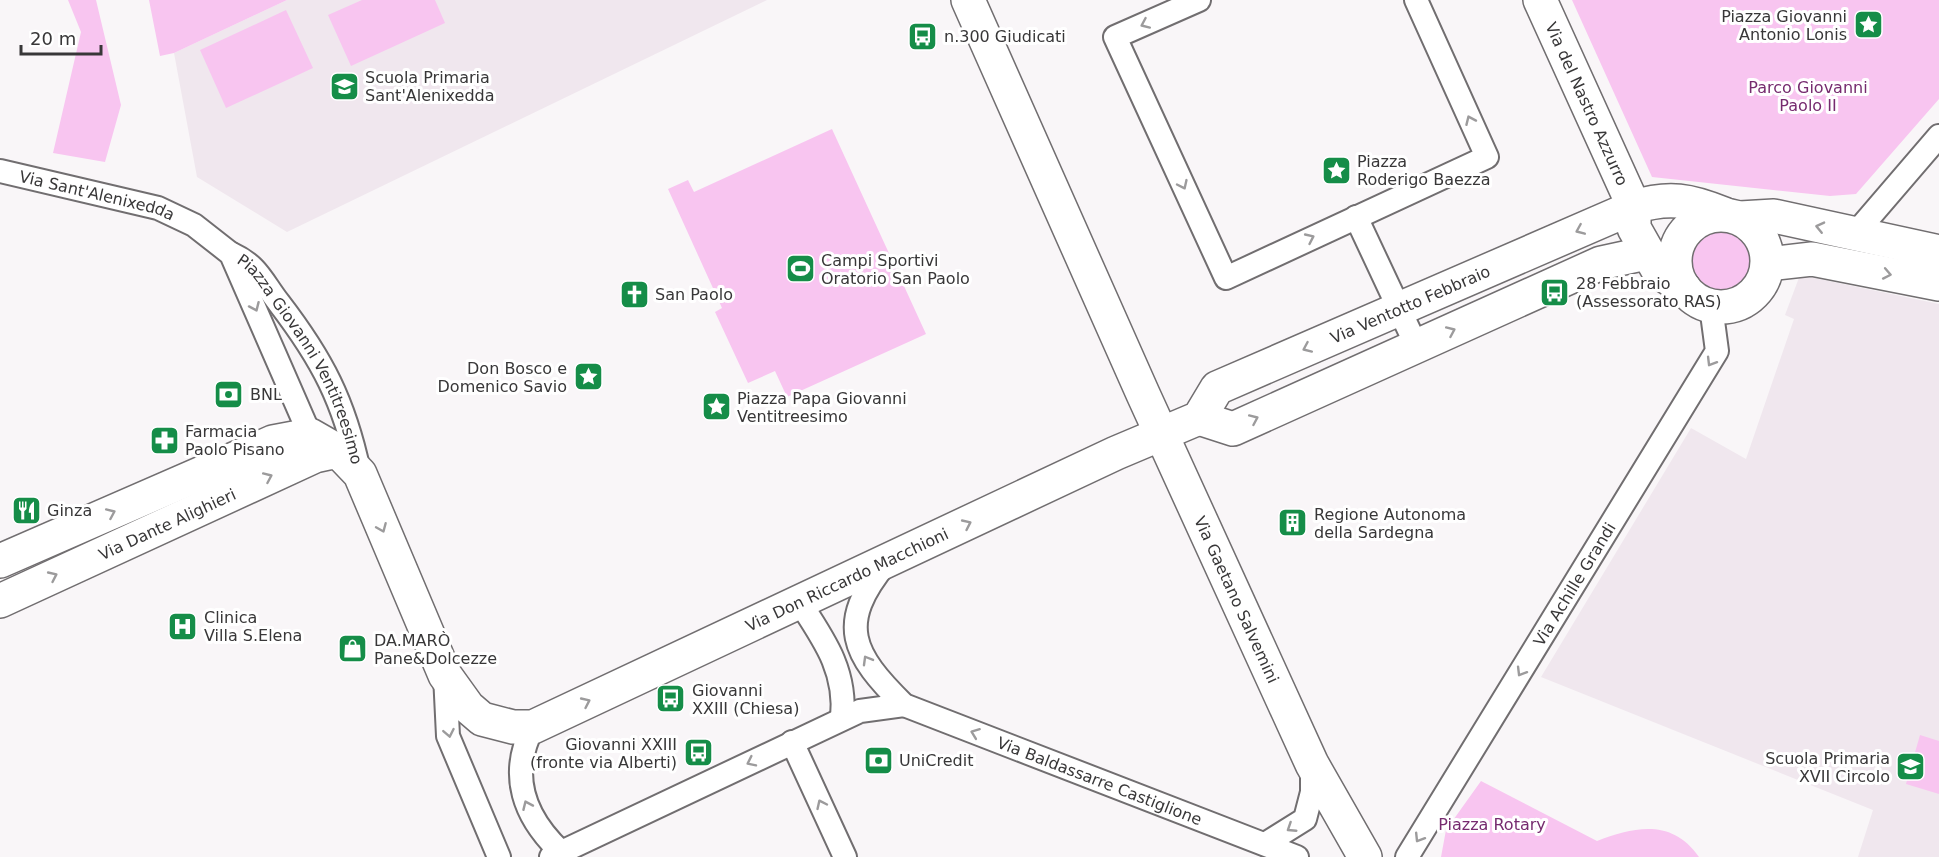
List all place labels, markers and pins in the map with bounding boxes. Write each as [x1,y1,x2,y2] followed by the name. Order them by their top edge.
[1721,7,1847,44] place label: Piazza Giovanni Antonio Lonis
[1852,9,1884,41] place icon: Piazza Giovanni Antonio Lonis
[907,20,939,52] bus stop icon: n.300 Giudicati
[944,27,1066,46] place label: n.300 Giudicati
[365,68,495,105] place label: Scuola Primaria Sant'Alenixedda
[328,70,360,102] school or university icon: Scuola Primaria Sant'Alenixedda
[1357,152,1490,189] place label: Piazza Roderigo Baezza
[1320,154,1352,186] place icon: Piazza Roderigo Baezza
[821,251,970,288] place label: Campi Sportivi Oratorio San Paolo
[784,253,816,285] sports icon: Campi Sportivi Oratorio San Paolo
[1576,274,1722,311] place label: 28 Febbraio (Assessorato RAS)
[1539,276,1571,308] bus stop icon: 28 Febbraio (Assessorato RAS)
[618,278,650,310] church icon: San Paolo
[655,285,733,304] place label: San Paolo
[438,359,567,396] place label: Don Bosco e Domenico Savio
[572,361,604,393] place icon: Don Bosco e Domenico Savio
[213,378,245,410] bank icon: BNL
[250,385,282,404] place label: BNL
[737,389,907,426] place label: Piazza Papa Giovanni Ventitreesimo
[700,391,732,423] place icon: Piazza Papa Giovanni Ventitreesimo
[185,422,285,459] place label: Farmacia Paolo Pisano
[148,424,180,456] pharmacy icon: Farmacia Paolo Pisano
[10,494,42,526] restaurant icon: Ginza
[47,501,92,520] place label: Ginza
[1314,505,1466,542] place label: Regione Autonoma della Sardegna
[1277,507,1309,539] building icon: Regione Autonoma della Sardegna
[204,608,302,645] place label: Clinica Villa S.Elena
[167,610,199,642] hospital icon: Clinica Villa S.Elena
[374,631,497,668] place label: DA.MARÒ Pane&Dolcezze
[337,633,369,665] shop icon: DA.MARÒ Pane&Dolcezze
[692,681,799,718] place label: Giovanni XXIII (Chiesa)
[655,683,687,715] bus stop icon: Giovanni XXIII (Chiesa)
[530,735,677,772] place label: Giovanni XXIII (fronte via Alberti)
[682,737,714,769] bus stop icon: Giovanni XXIII (fronte via Alberti)
[862,744,894,776] bank icon: UniCredit
[1765,749,1890,786] place label: Scuola Primaria XVII Circolo
[899,751,973,770] place label: UniCredit
[1895,751,1927,783] school or university icon: Scuola Primaria XVII Circolo

